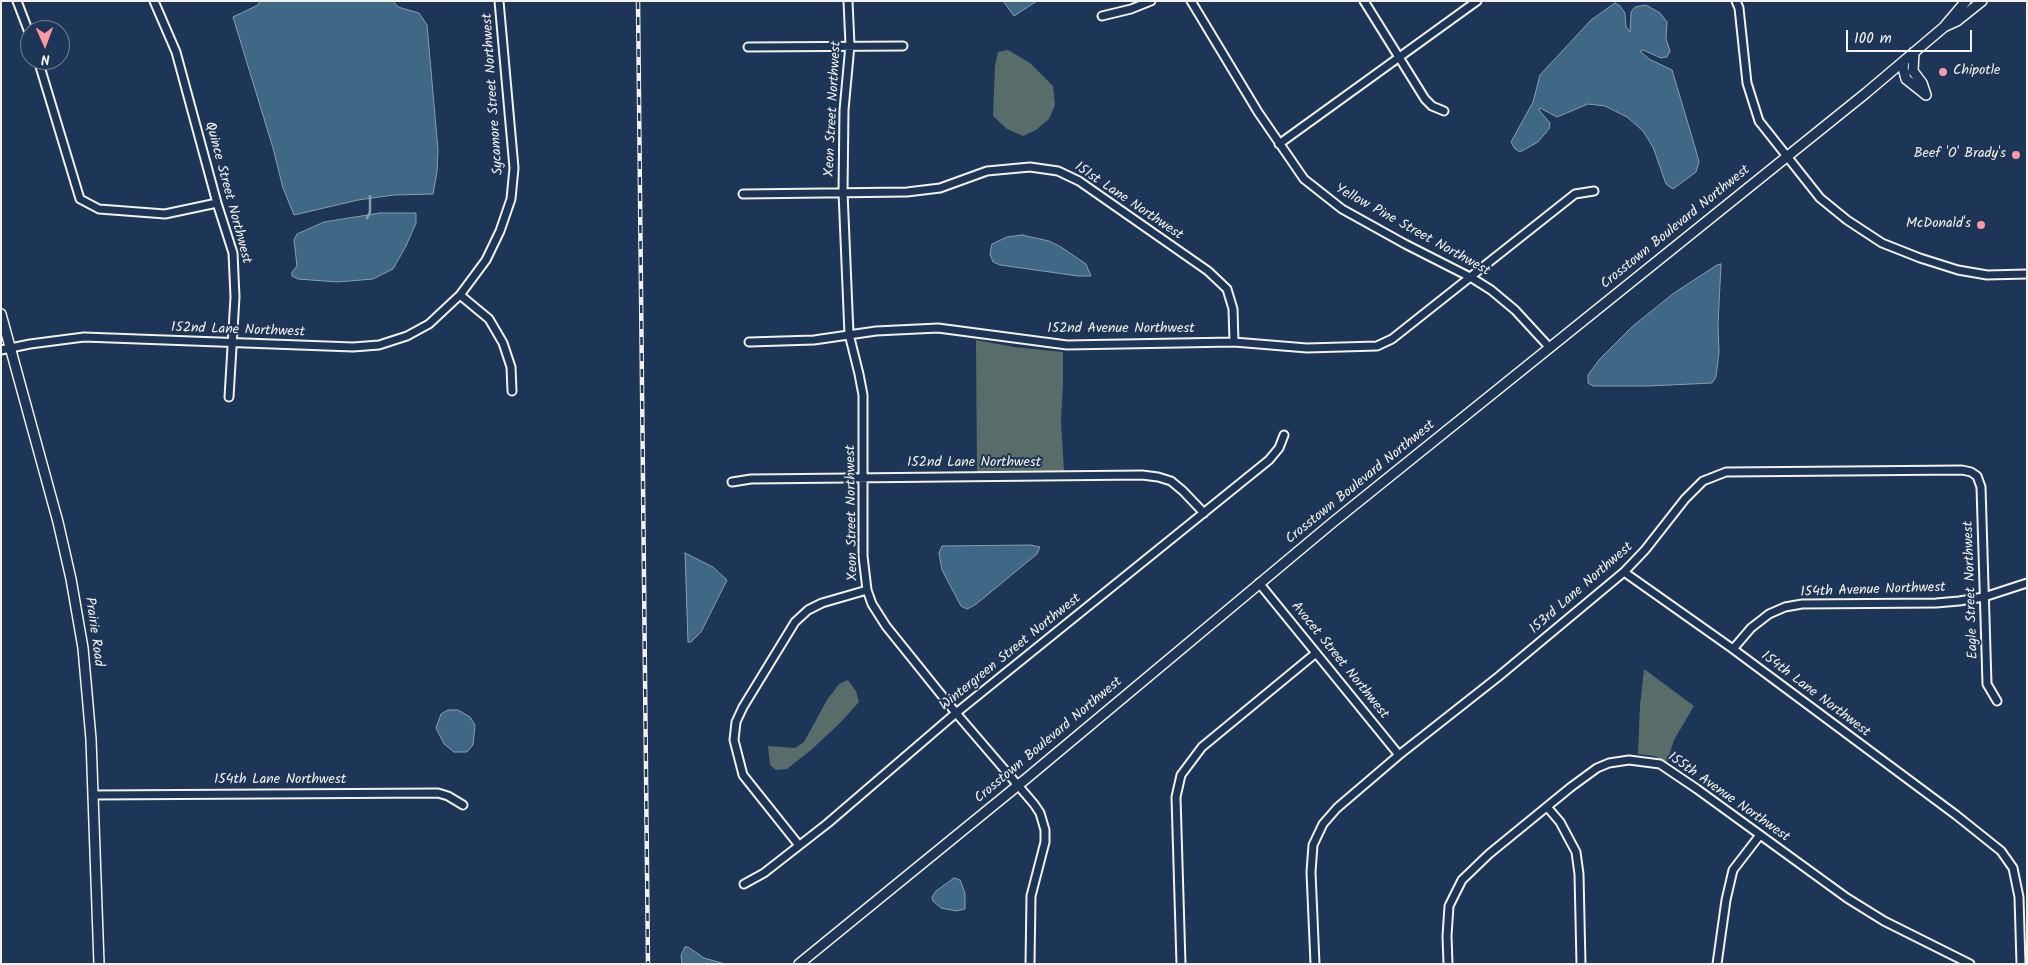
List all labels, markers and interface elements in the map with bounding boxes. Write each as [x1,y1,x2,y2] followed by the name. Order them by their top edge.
[480,12,508,176] street label: Sycamore Street Northwest
[20,20,70,70] north arrow
[1848,20,1974,52] scale bar
[1854,27,1892,51] text: 100 m
[822,41,846,177] street label: Xeon Street Northwest
[41,48,50,70] text: N
[1953,64,2000,80] place label: Chipotle
[1937,66,1949,78] marker: Chipotle
[200,120,254,266] street label: Quince Street Northwest
[1914,147,2006,163] place label: Beef 'O' Brady's
[2010,149,2022,161] marker: Beef 'O' Brady's
[1071,159,1185,245] street label: 151st Lane Northwest
[1598,162,1754,294] street label: Crosstown Boulevard Northwest
[1332,181,1492,281] street label: Yellow Pine Street Northwest
[1906,217,1971,233] place label: McDonald's
[1975,219,1987,231] marker: McDonald's
[171,320,305,342] street label: 152nd Lane Northwest
[1047,322,1195,338] street label: 152nd Avenue Northwest
[1283,417,1439,549] street label: Crosstown Boulevard Northwest
[843,445,863,581] street label: Xeon Street Northwest
[907,456,1041,472] street label: 152nd Lane Northwest
[1961,521,1983,659] street label: Eagle Street Northwest
[1527,540,1637,638] street label: 153rd Lane Northwest
[1800,580,1946,602] street label: 154th Avenue Northwest
[937,591,1085,715] street label: Wintergreen Street Northwest
[80,596,106,668] street label: Prairie Road
[1287,599,1391,723] street label: Avocet Street Northwest
[1757,649,1873,741] street label: 154th Lane Northwest
[972,674,1126,808] street label: Crosstown Boulevard Northwest
[1664,749,1792,847] street label: 155th Avenue Northwest
[214,773,346,789] street label: 154th Lane Northwest

